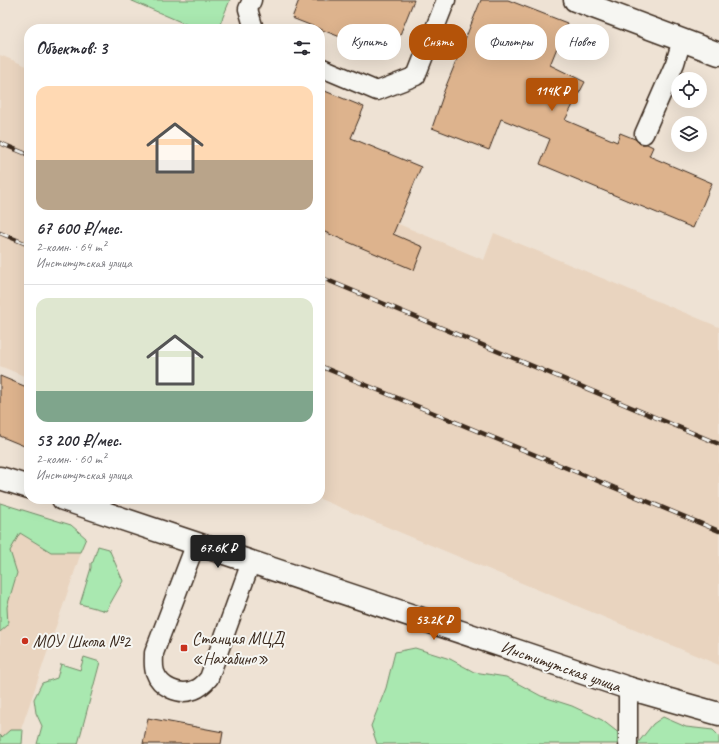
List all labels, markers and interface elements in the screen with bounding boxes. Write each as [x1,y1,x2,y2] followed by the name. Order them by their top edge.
[337,24,401,60] chip: Купить
[409,24,467,60] chip: Снять
[475,24,547,60] chip: Фильтры
[555,24,609,60] chip: Новое
[291,37,313,59] icon: filters
[36,38,107,59] text: Объектов: 3
[671,72,707,152] map controls
[671,72,707,108] button: locate
[519,78,585,112] pin: 114K ₽
[535,83,569,99] text: 114K ₽
[139,112,211,184] icon: home
[671,116,707,152] button: layers
[36,218,122,239] text: 67 600 ₽/мес.
[36,239,106,255] text: 2-комн. · 64 m²
[36,255,132,271] text: Институтская улица
[139,324,211,396] icon: home
[36,430,121,451] text: 53 200 ₽/мес.
[36,451,106,467] text: 2-комн. · 60 m²
[36,467,132,483] text: Институтская улица
[181,535,255,569] pin: 67.6K ₽
[199,540,237,556] text: 67.6K ₽
[397,607,471,641] pin: 53.2K ₽
[416,612,452,628] text: 53.2K ₽
[192,628,285,669] place label: Станция МЦД «Нахабино»
[33,631,132,652] place label: МОУ Школа №2
[20,636,30,646] marker: МОУ Школа №2
[498,636,625,697] street label: Институтская улица
[179,643,189,653] marker: Станция МЦД «Нахабино»

